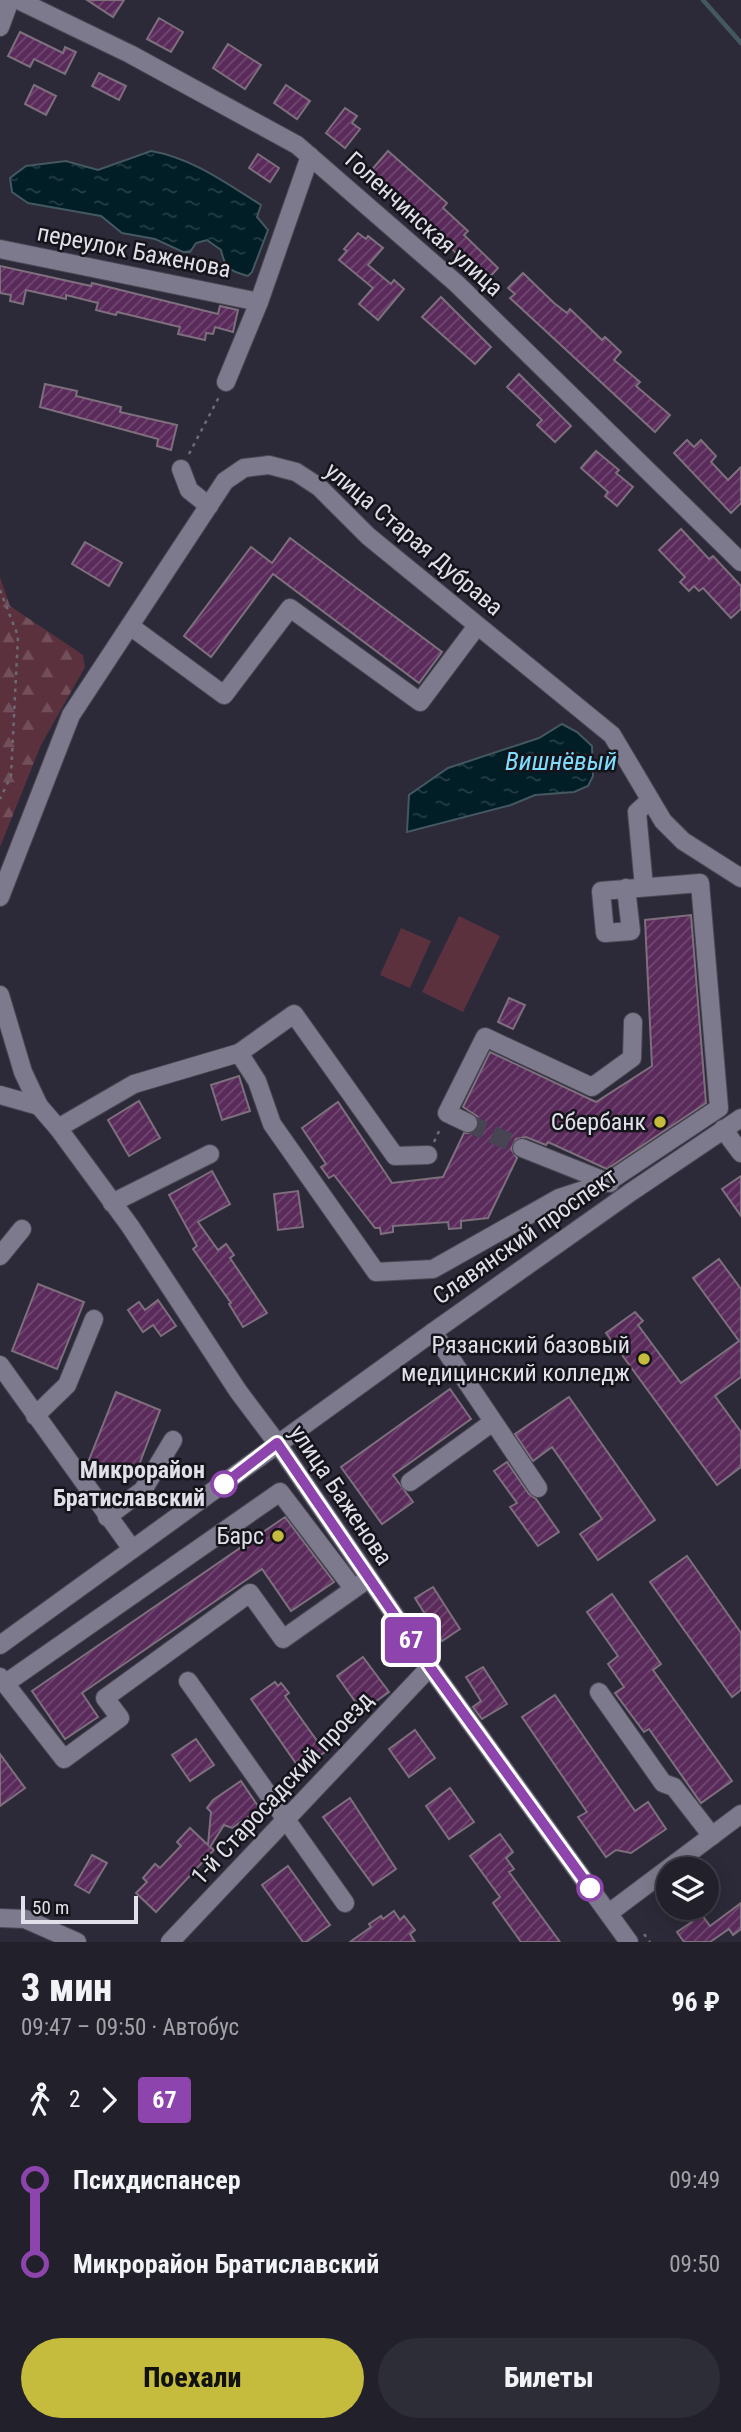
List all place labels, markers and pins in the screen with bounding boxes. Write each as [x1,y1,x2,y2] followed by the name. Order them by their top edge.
[551,1108,646,1136] place label: Сбербанк
[652,1114,668,1130] marker: Сбербанк
[401,1331,630,1387] place label: Рязанский базовый медицинский колледж
[636,1351,652,1367] marker: Рязанский базовый медицинский колледж
[53,1456,205,1512] place label: Микрорайон Братиславский
[211,1471,237,1497] marker: Микрорайон Братиславский
[216,1522,264,1550] place label: Барс
[270,1528,286,1544] marker: Барс
[577,1875,603,1901] unlabelled marker

